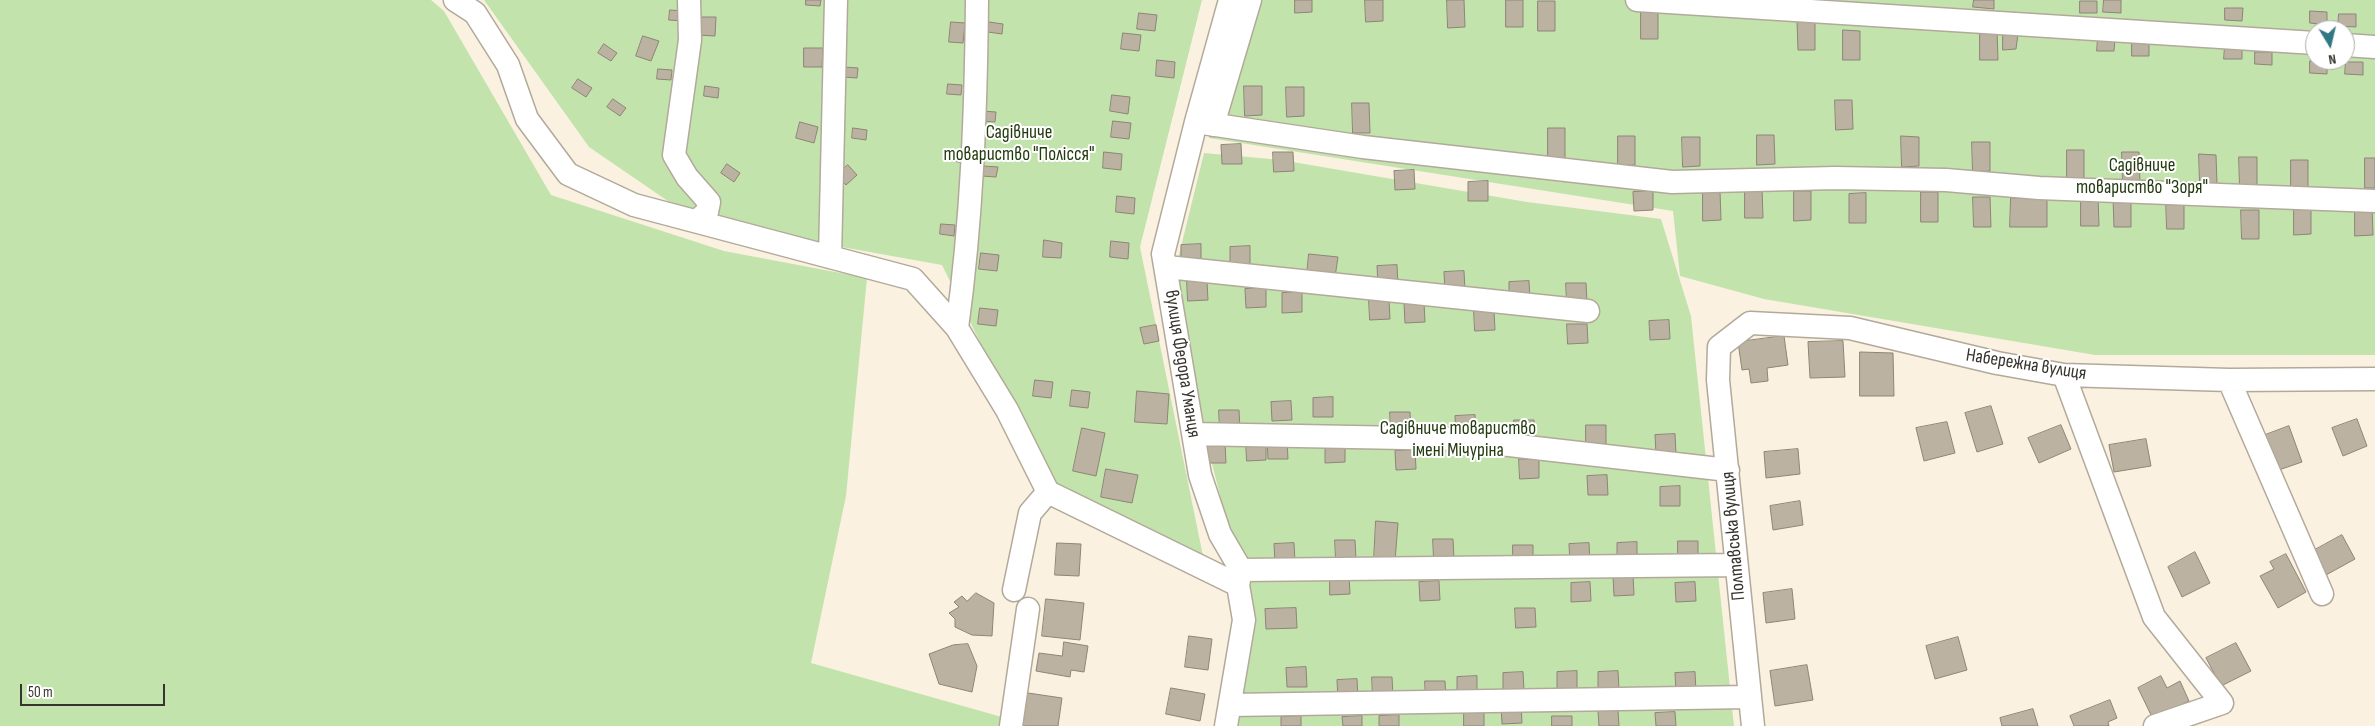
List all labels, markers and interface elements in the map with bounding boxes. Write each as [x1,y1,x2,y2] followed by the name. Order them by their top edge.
[2305,20,2355,70] north arrow
[2327,50,2337,68] text: N
[943,122,1095,166] park label: Садівниче товариство "Полісся"
[2076,155,2208,199] park label: Садівниче товариство "Зоря"
[1159,289,1205,439] street label: вулиця Федора Уманця
[1964,344,2088,386] street label: Набережна вулиця
[1380,418,1536,462] park label: Садівниче товариство імені Мічуріна
[1717,471,1751,601] street label: Полтавська вулиця
[22,674,168,706] scale bar
[28,683,53,702] text: 50 m

